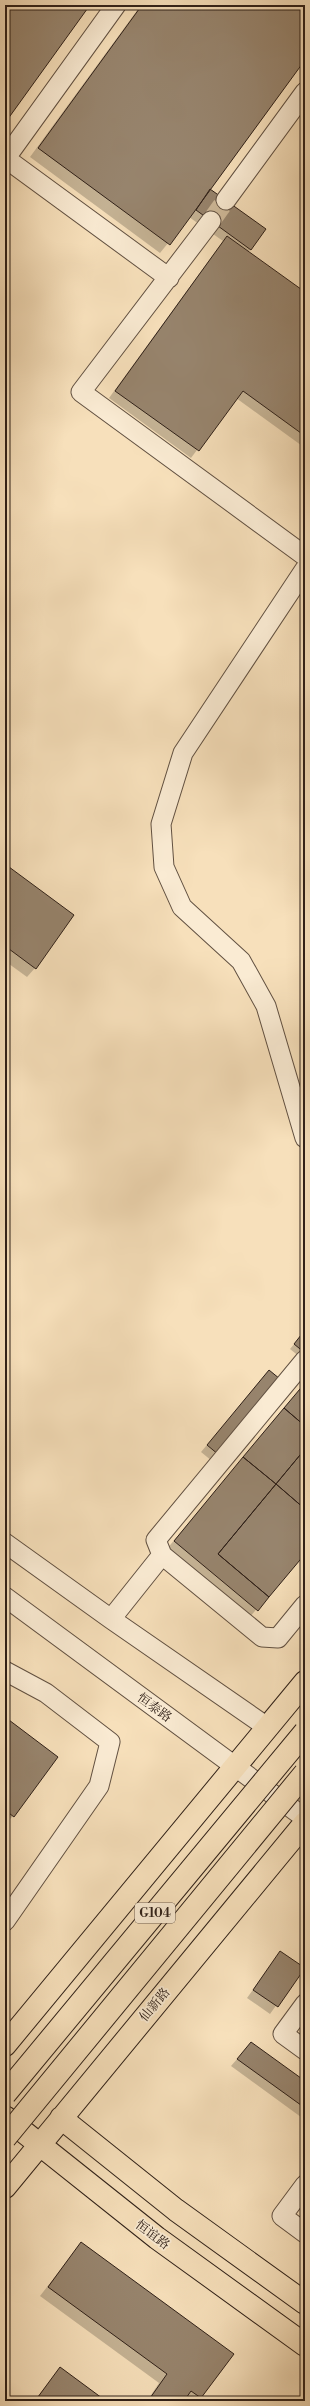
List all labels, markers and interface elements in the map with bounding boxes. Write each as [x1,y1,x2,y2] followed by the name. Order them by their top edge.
[134,1690,175,1726] street label: 恒泰路
[135,1903,175,1923] road number: G104
[136,1985,173,2025] street label: 仙新路
[132,2217,173,2253] street label: 恒谊路

